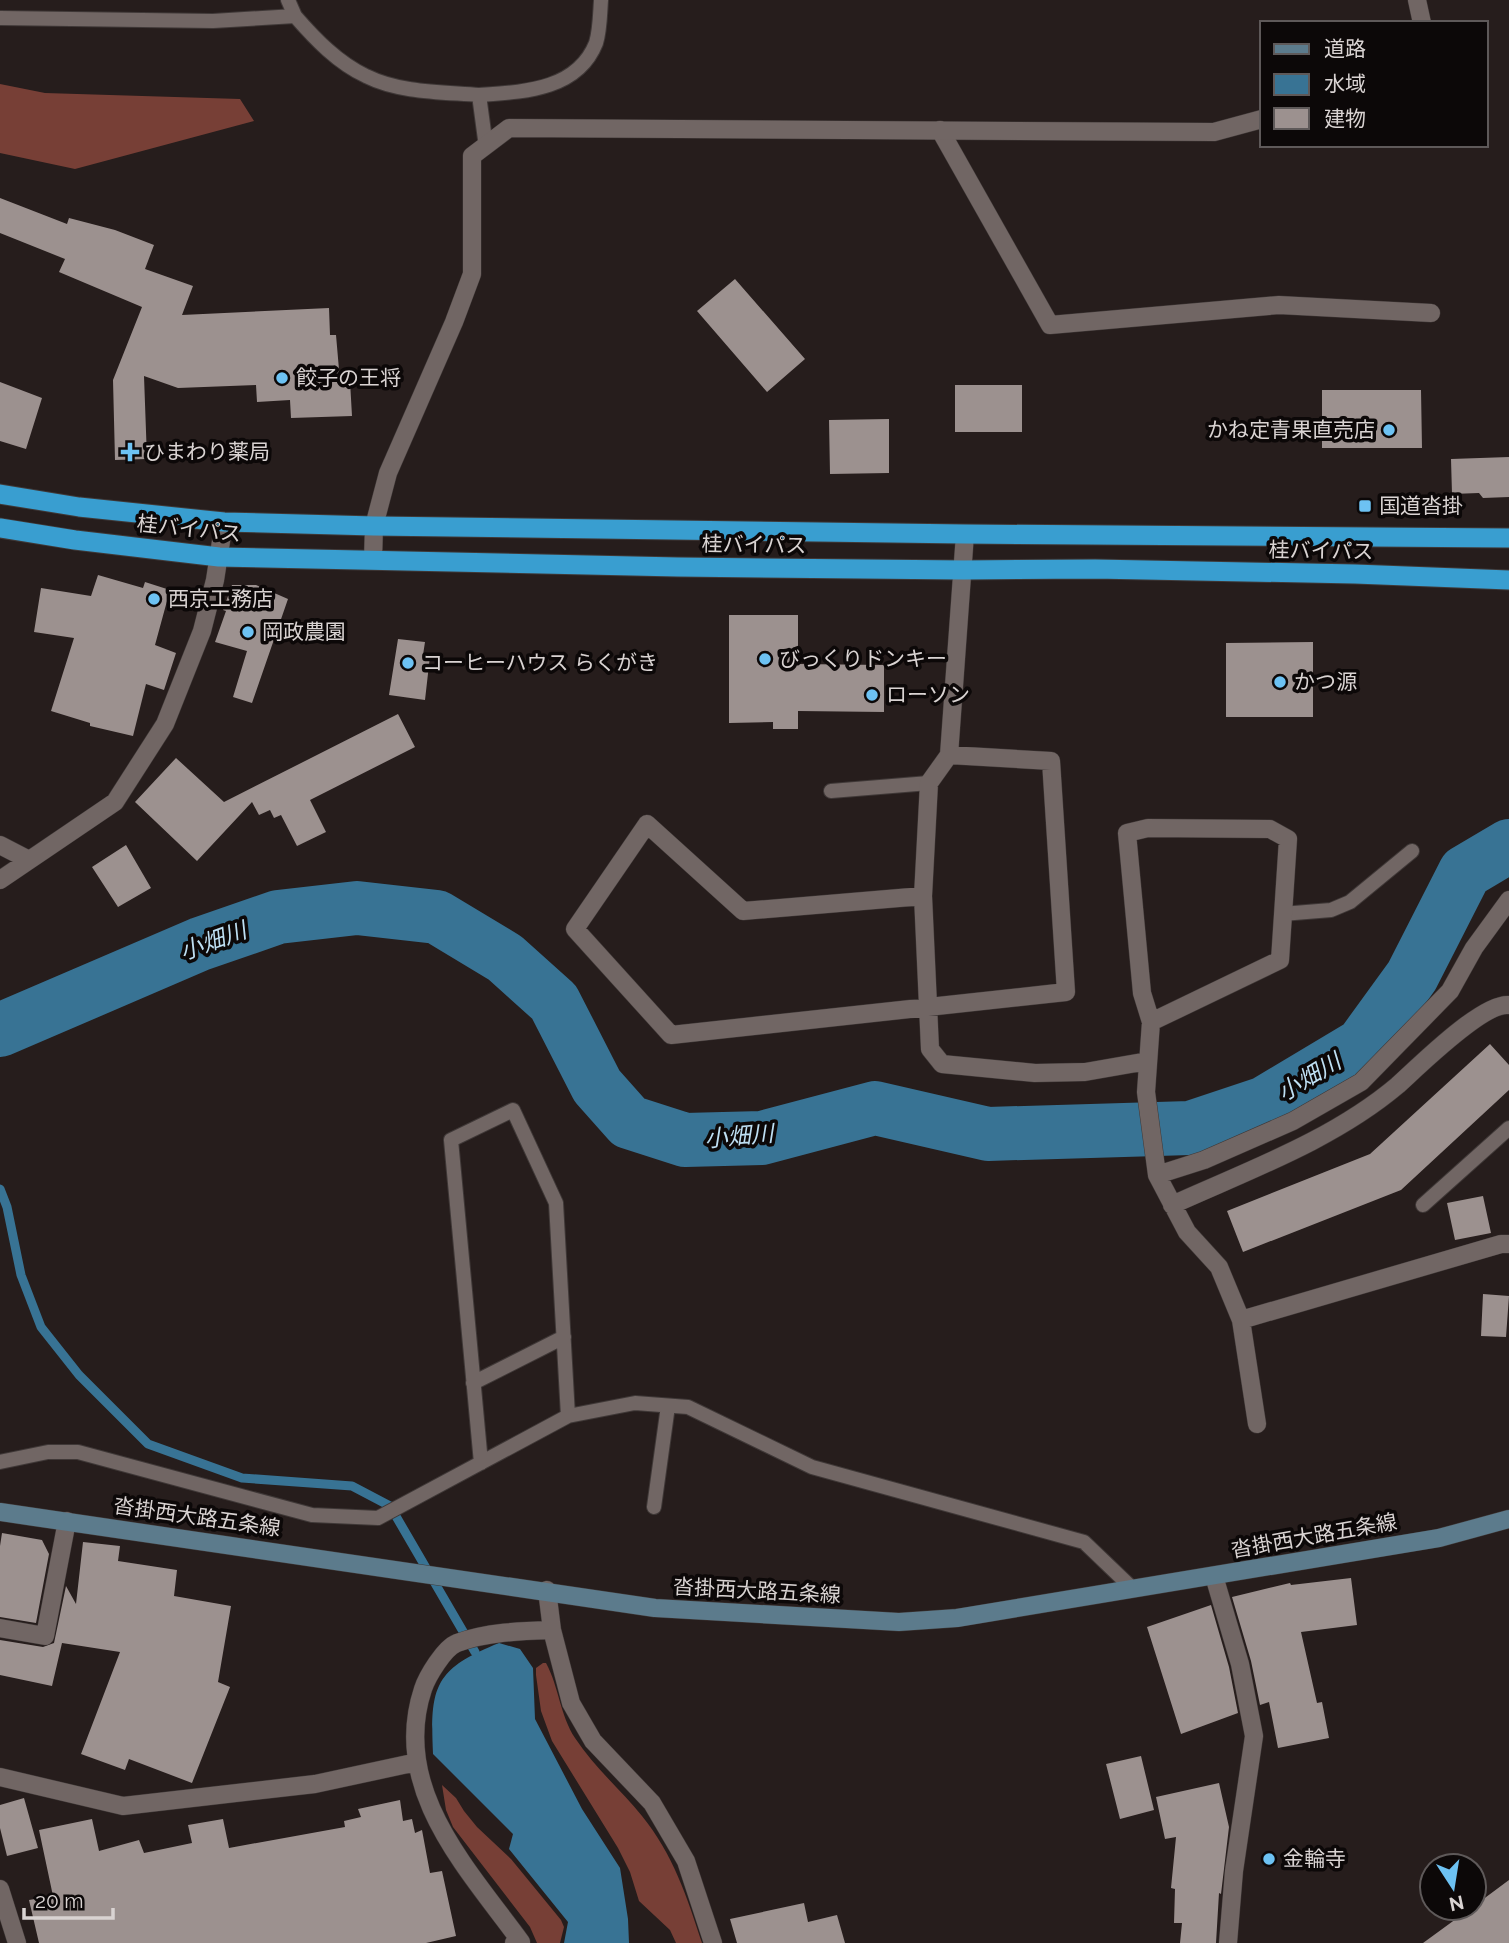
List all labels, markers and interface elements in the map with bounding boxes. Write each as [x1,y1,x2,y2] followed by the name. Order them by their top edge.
[1260,21,1488,147] legend
[1324,36,1366,61] text: 道路
[1324,71,1366,96] text: 水域
[1324,106,1366,131] text: 建物
[296,365,401,390] place label: 餃子の王将
[274,370,290,386] marker: 餃子の王将
[1207,417,1375,442] place label: かね定青果直売店
[1381,422,1397,438] marker: かね定青果直売店
[144,439,270,464] place label: ひまわり薬局
[122,444,138,460] marker: ひまわり薬局
[1379,493,1463,518] place label: 国道沓掛
[1357,498,1373,514] marker: 国道沓掛
[136,511,242,546] street label: 桂バイパス
[702,531,807,558] street label: 桂バイパス
[1269,537,1374,564] street label: 桂バイパス
[168,586,273,611] place label: 西京工務店
[146,591,162,607] marker: 西京工務店
[262,619,346,644] place label: 岡政農園
[240,624,256,640] marker: 岡政農園
[779,646,947,671] place label: びっくりドンキー
[422,650,658,675] place label: コーヒーハウス らくがき
[757,651,773,667] marker: びっくりドンキー
[400,655,416,671] marker: コーヒーハウス らくがき
[1294,669,1357,694] place label: かつ源
[1272,674,1288,690] marker: かつ源
[886,682,970,707] place label: ローソン
[864,687,880,703] marker: ローソン
[176,915,253,965] water label: 小畑川
[1272,1046,1348,1106] water label: 小畑川
[703,1119,777,1152] water label: 小畑川
[112,1492,282,1541] street label: 沓掛西大路五条線
[1229,1509,1399,1562] street label: 沓掛西大路五条線
[672,1574,842,1607] street label: 沓掛西大路五条線
[1283,1846,1346,1871] place label: 金輪寺
[1261,1851,1277,1867] marker: 金輪寺
[1418,1852,1488,1922] north arrow
[24,1876,114,1920] scale bar
[35,1888,83,1913] text: 20 m
[1447,1891,1466,1916] text: N

